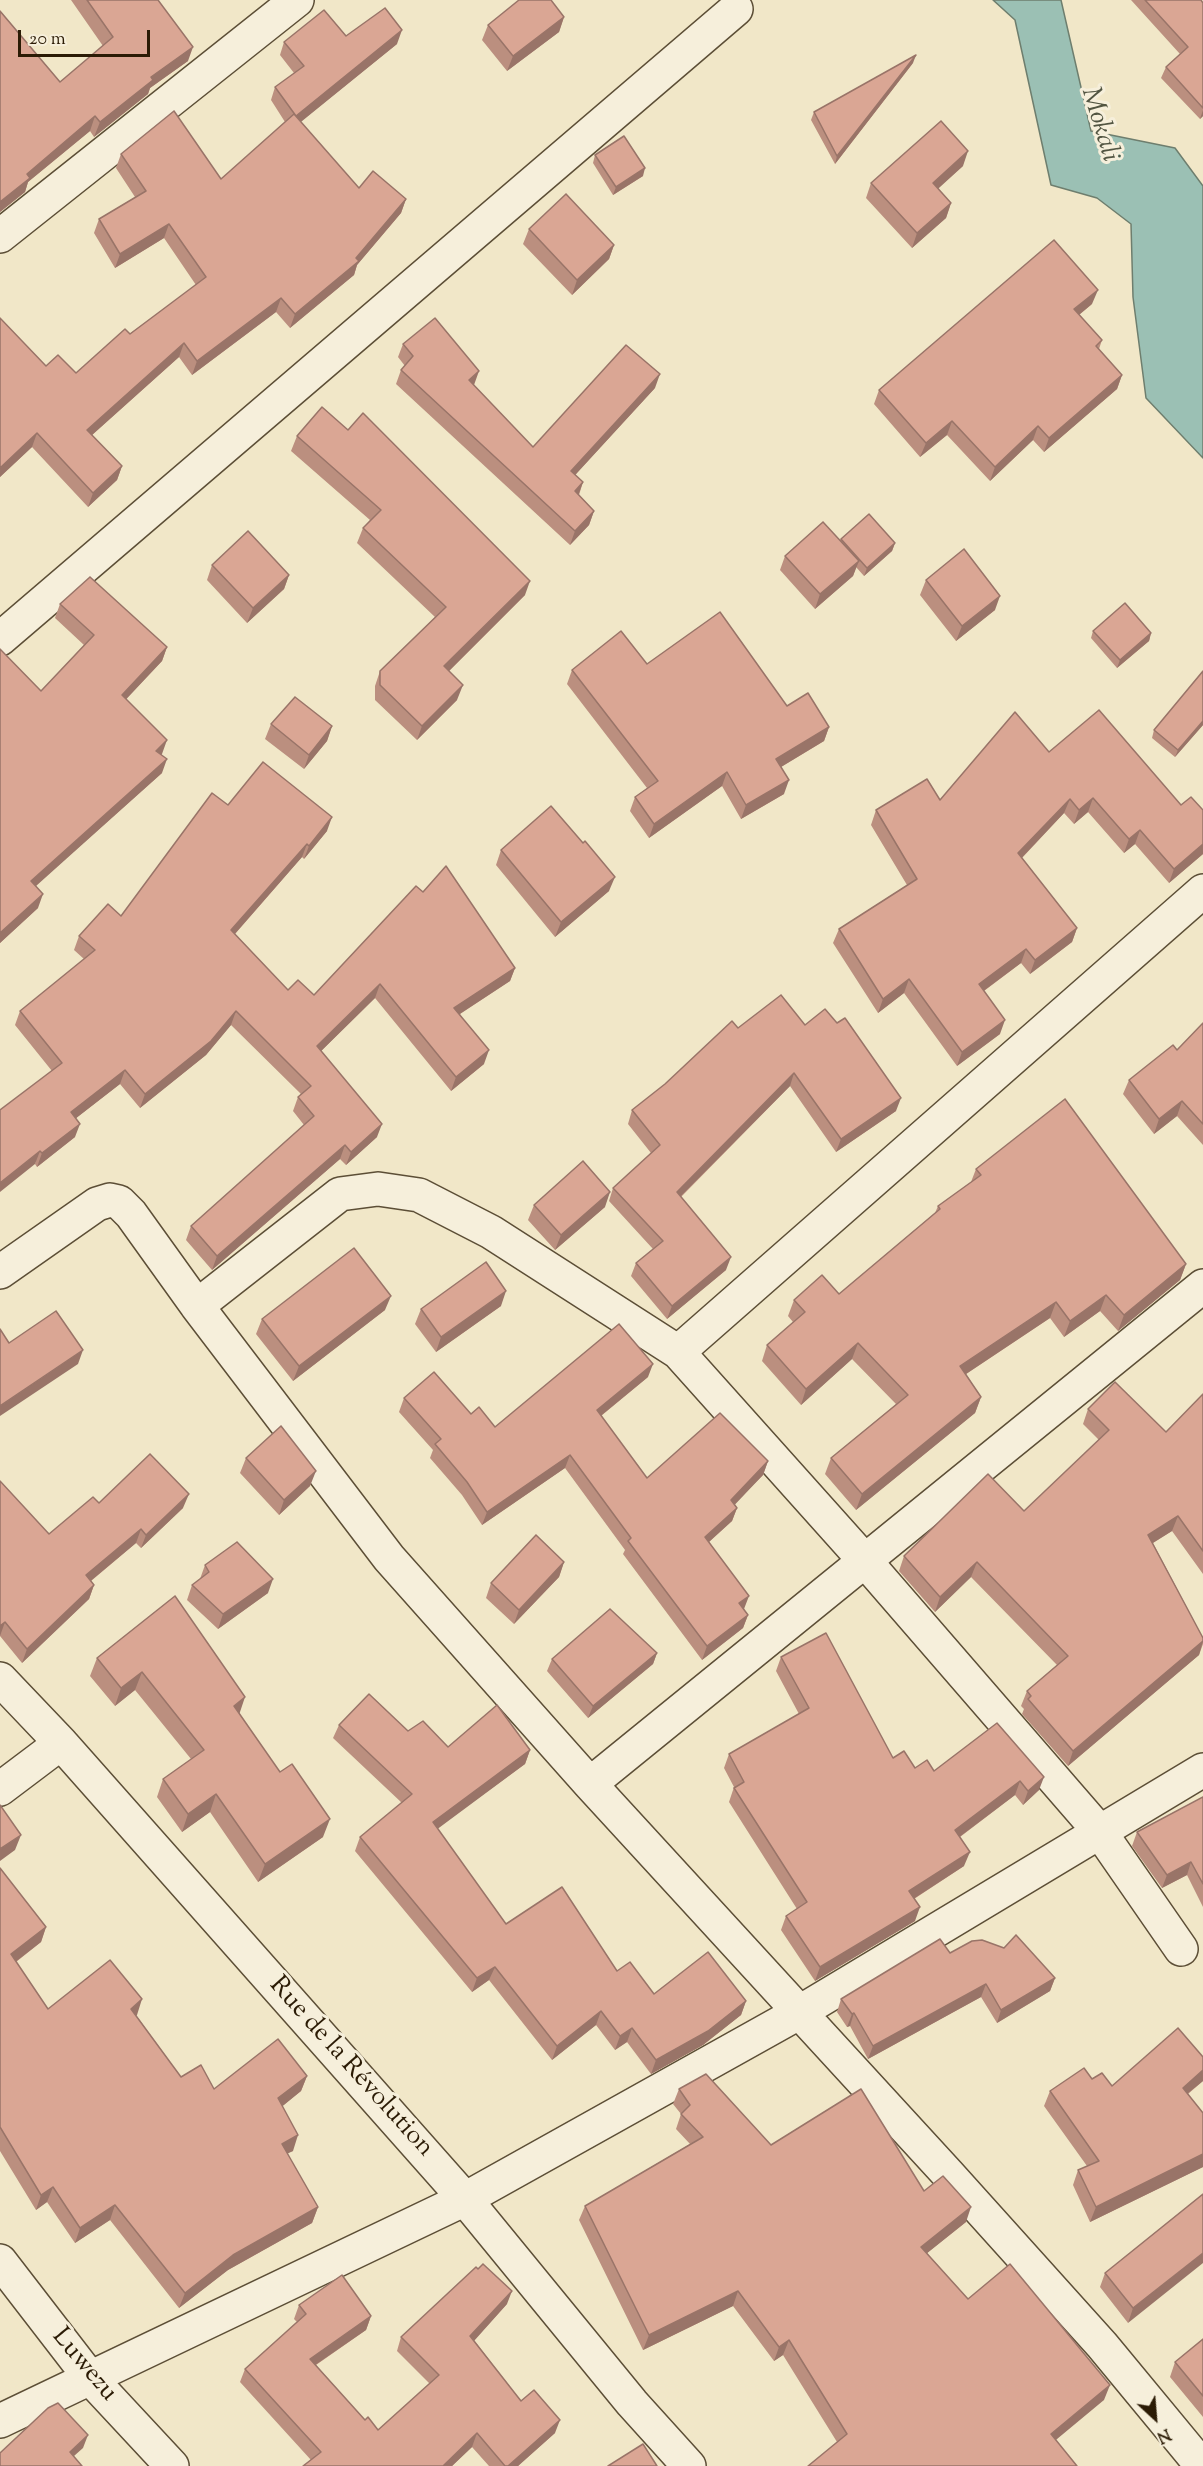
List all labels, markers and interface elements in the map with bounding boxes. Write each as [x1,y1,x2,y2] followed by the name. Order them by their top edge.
[21,18,153,56] scale bar
[29,27,66,53] text: 20 m
[1071,84,1125,166] water label: Mokali
[261,1971,439,2165] street label: Rue de la Révolution
[43,2323,123,2409] street label: Luwezu
[1125,2388,1185,2448] north arrow
[1152,2421,1174,2448] text: N

